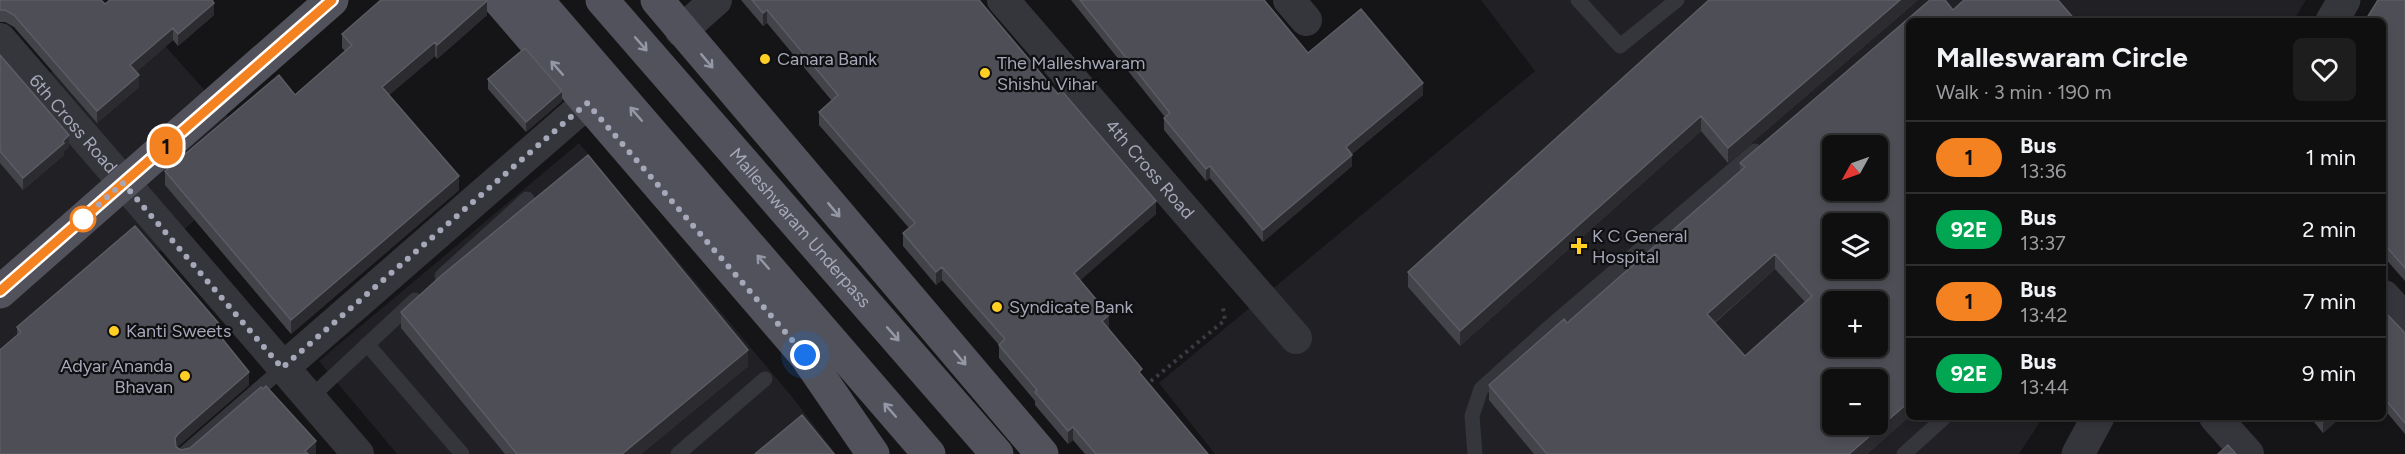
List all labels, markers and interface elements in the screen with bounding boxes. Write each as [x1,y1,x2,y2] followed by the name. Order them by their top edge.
[634,36,648,51] one-way arrow
[2293,38,2356,101] button: heart
[1936,40,2188,74] text: Malleswaram Circle
[777,48,877,70] place label: Canara Bank
[758,52,772,66] marker: Canara Bank
[997,52,1145,95] place label: The Malleshwaram Shishu Vihar
[701,53,714,69] one-way arrow
[550,61,564,76] one-way arrow
[978,66,992,80] marker: The Malleshwaram Shishu Vihar
[24,70,122,178] street label: 6th Cross Road
[1936,80,2112,104] text: Walk · 3 min · 190 m
[629,107,643,122] one-way arrow
[1101,115,1199,224] street label: 4th Cross Road
[146,126,186,166] line badge: 1
[2020,132,2056,159] text: Bus
[162,134,170,159] text: 1
[1822,135,1888,201] north arrow
[1822,135,1888,435] map controls
[725,143,876,312] street label: Malleshwaram Underpass
[2305,144,2356,171] text: 1 min
[1965,145,1973,170] text: 1
[2020,159,2066,183] text: 13:36
[827,202,841,217] one-way arrow
[2020,204,2056,231] text: Bus
[70,206,96,232] unlabelled marker
[1822,213,1888,279] button: layers
[2302,216,2356,243] text: 2 min
[1951,217,1987,242] text: 92E
[1592,225,1687,268] place label: K C General Hospital
[2020,231,2066,255] text: 13:37
[1570,237,1588,255] marker: K C General Hospital
[756,255,770,270] one-way arrow
[2020,276,2056,303] text: Bus
[2303,288,2356,315] text: 7 min
[1965,289,1973,314] text: 1
[1822,291,1888,357] button: +
[1009,296,1133,318] place label: Syndicate Bank
[990,300,1004,314] marker: Syndicate Bank
[2020,303,2068,327] text: 13:42
[126,320,231,342] place label: Kanti Sweets
[107,324,121,338] marker: Kanti Sweets
[886,326,899,342] one-way arrow
[790,340,820,370] your location
[2020,348,2056,375] text: Bus
[953,350,967,365] one-way arrow
[60,355,173,398] place label: Adyar Ananda Bhavan
[2302,360,2356,387] text: 9 min
[1951,361,1987,386] text: 92E
[178,369,192,383] marker: Adyar Ananda Bhavan
[1822,369,1888,435] button: −
[2020,375,2069,399] text: 13:44
[883,403,897,418] one-way arrow

